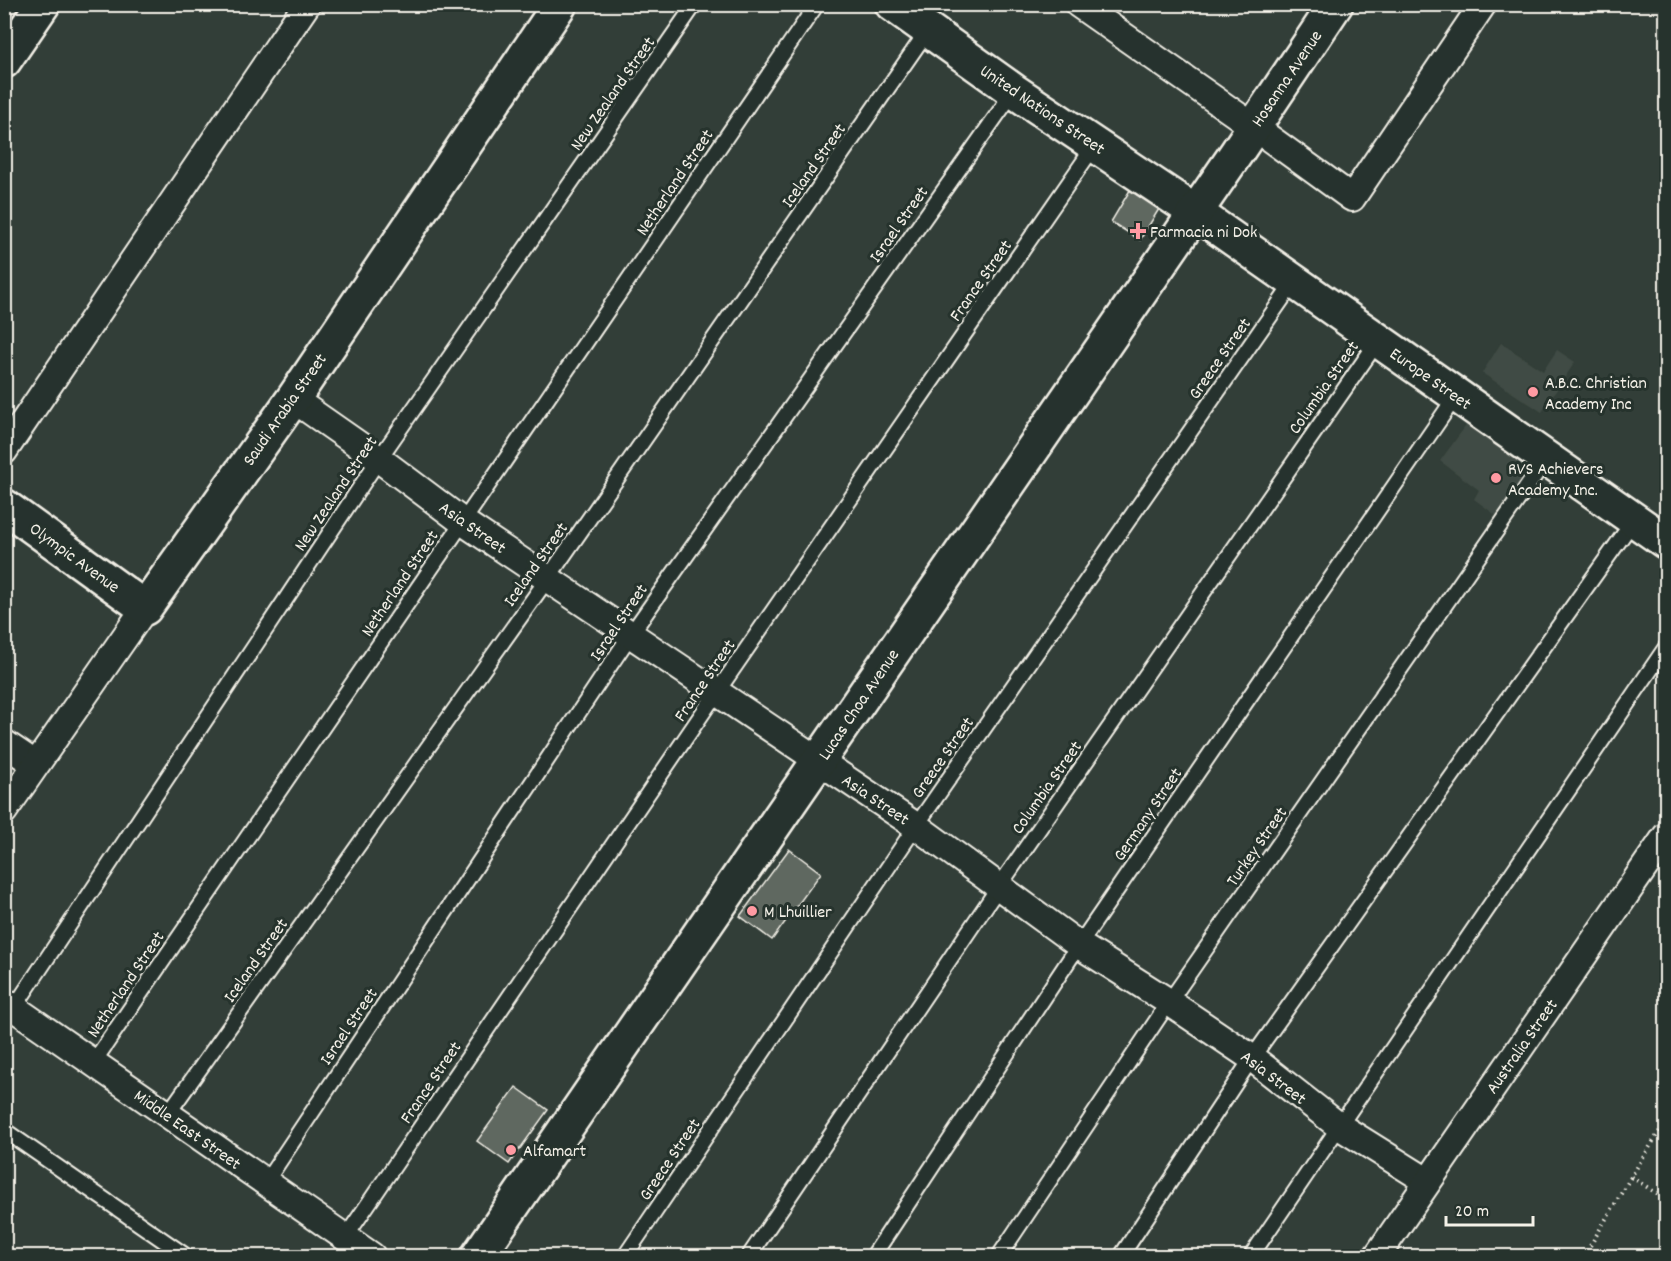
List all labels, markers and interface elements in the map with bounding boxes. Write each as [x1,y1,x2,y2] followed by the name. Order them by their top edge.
[1246,26,1330,133] street label: Hosanna Avenue
[565,32,663,157] street label: New Zealand Street
[974,60,1110,163] street label: United Nations Street
[777,119,854,214] street label: Iceland Street
[631,125,721,242] street label: Netherland Street
[864,182,936,269] street label: Israel Street
[1150,221,1257,246] place label: Farmacia ni Dok
[1131,224,1145,238] marker: Farmacia ni Dok
[945,235,1020,327] street label: France Street
[1184,313,1259,405] street label: Greece Street
[1284,336,1367,440] street label: Columbia Street
[1384,343,1476,418] street label: Europe Street
[238,349,334,472] street label: Saudi Arabia Street
[1545,372,1647,418] place label: A.B.C. Christian Academy Inc
[1526,385,1540,399] marker: A.B.C. Christian Academy Inc
[289,431,385,557] street label: New Zealand Street
[1508,458,1604,504] place label: RVS Achievers Academy Inc.
[1489,471,1503,485] marker: RVS Achievers Academy Inc.
[433,497,511,562] street label: Asia Street
[23,518,124,600] street label: Olympic Avenue
[499,518,576,613] street label: Iceland Street
[356,526,446,643] street label: Netherland Street
[585,579,655,667] street label: Israel Street
[669,635,743,728] street label: France Street
[814,645,907,766] street label: Lucas Choa Avenue
[907,712,982,804] street label: Greece Street
[1007,736,1090,840] street label: Columbia Street
[1109,763,1190,867] street label: Germany Street
[836,769,914,833] street label: Asia Street
[1221,802,1295,892] street label: Turkey Street
[764,901,832,926] place label: M Lhuillier
[745,904,759,918] marker: M Lhuillier
[219,914,296,1009] street label: Iceland Street
[82,927,172,1044] street label: Netherland Street
[315,983,385,1071] street label: Israel Street
[1481,995,1565,1100] street label: Australia Street
[395,1037,469,1130] street label: France Street
[1234,1046,1311,1112] street label: Asia Street
[128,1085,246,1178] street label: Middle East Street
[634,1114,708,1207] street label: Greece Street
[523,1140,586,1165] place label: Alfamart
[504,1143,518,1157] marker: Alfamart
[1446,1189,1533,1227] scale bar
[1455,1200,1489,1225] text: 20 m

